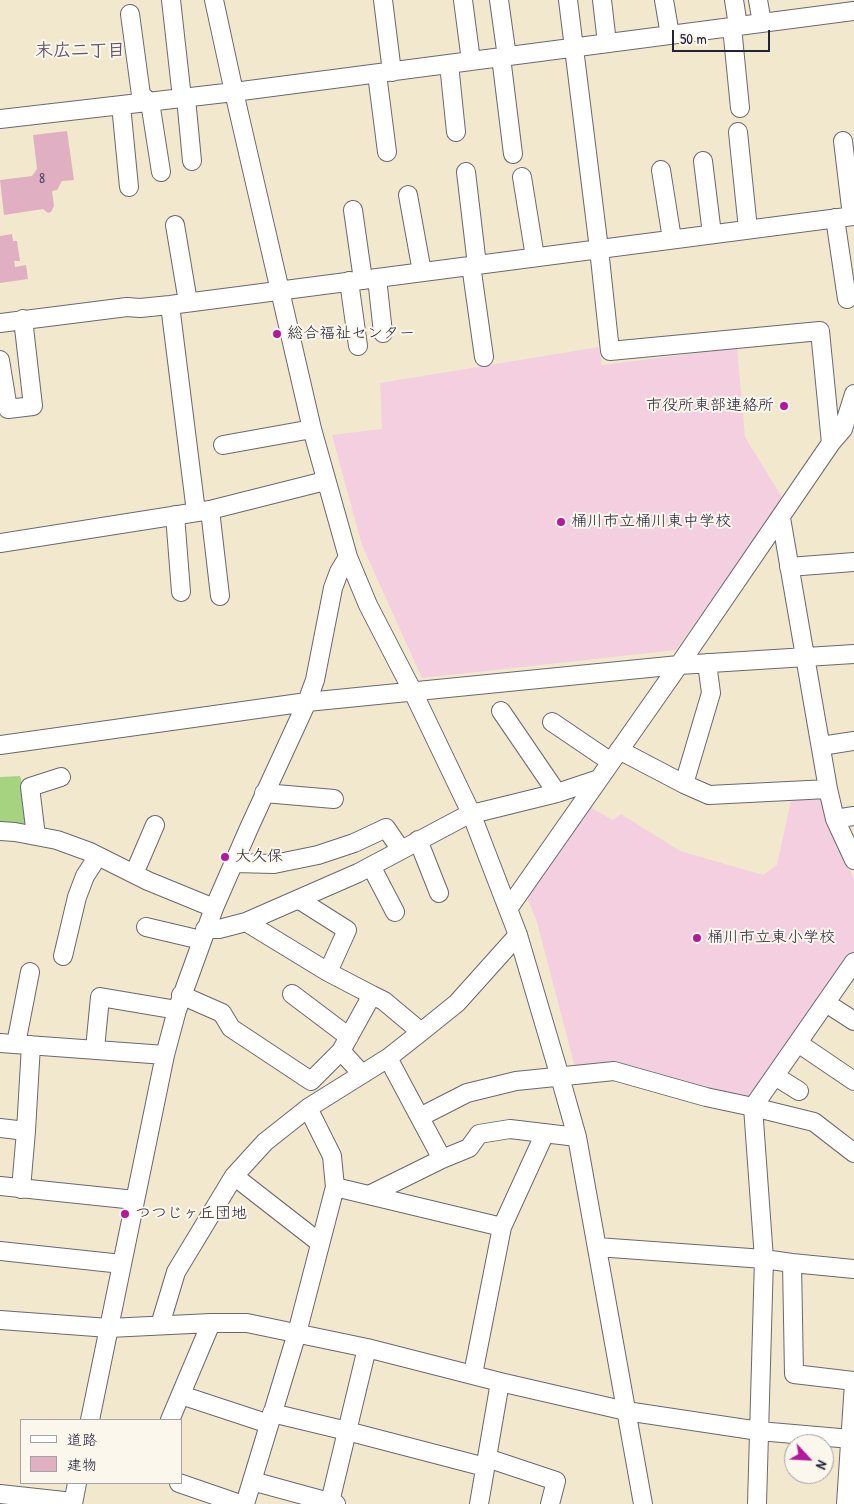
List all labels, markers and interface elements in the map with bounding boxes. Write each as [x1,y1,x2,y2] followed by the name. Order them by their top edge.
[674,20,772,52] scale bar
[680,28,707,49] text: 50 m
[35,40,125,62] district label: 末広二丁目
[39,171,45,187] house number: 8
[287,324,415,344] place label: 総合福祉センター
[271,328,283,340] marker: 総合福祉センター
[646,396,774,416] place label: 市役所東部連絡所
[778,400,790,412] marker: 市役所東部連絡所
[571,512,731,532] place label: 桶川市立桶川東中学校
[555,516,567,528] marker: 桶川市立桶川東中学校
[235,847,283,867] place label: 大久保
[219,851,231,863] marker: 大久保
[707,928,835,948] place label: 桶川市立東小学校
[691,932,703,944] marker: 桶川市立東小学校
[135,1204,247,1224] place label: つつじヶ丘団地
[119,1208,131,1220] marker: つつじヶ丘団地
[20,1419,182,1484] legend
[67,1429,97,1450] text: 道路
[784,1434,834,1484] north arrow
[67,1454,97,1475] text: 建物
[812,1458,832,1473] text: N

